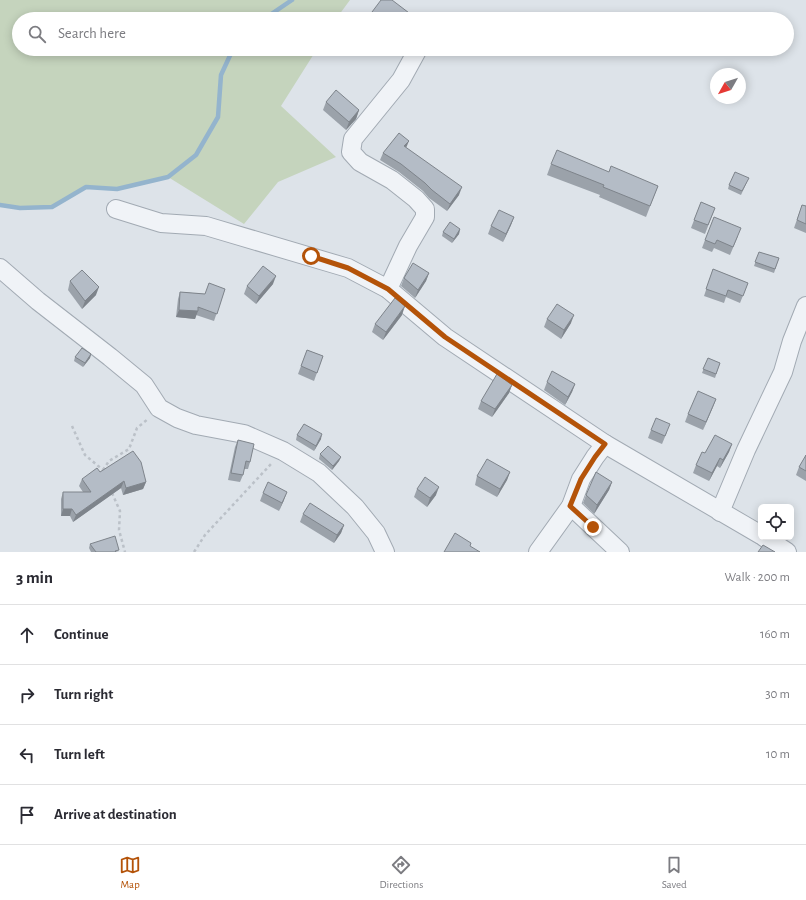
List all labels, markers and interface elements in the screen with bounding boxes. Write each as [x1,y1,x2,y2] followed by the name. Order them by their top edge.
[12,12,794,56] search box
[26,23,48,45] icon: search
[58,26,126,41] text: Search here
[710,68,746,104] north arrow
[302,247,320,265] route start
[758,504,794,540] map controls
[758,504,794,540] button: locate
[584,518,602,536] route end
[16,569,53,586] text: 3 min
[724,571,790,584] text: Walk · 200 m
[16,624,38,646] icon: ahead
[54,627,109,642] text: Continue
[760,628,790,641] text: 160 m
[16,684,38,706] icon: right
[54,687,113,702] text: Turn right
[765,688,790,701] text: 30 m
[16,744,38,766] icon: left
[54,747,105,762] text: Turn left
[766,748,790,761] text: 10 m
[16,804,38,826] icon: arrive
[54,807,177,822] text: Arrive at destination
[119,854,141,891] tab: Map
[379,854,423,891] tab: Directions
[662,854,687,891] tab: Saved

